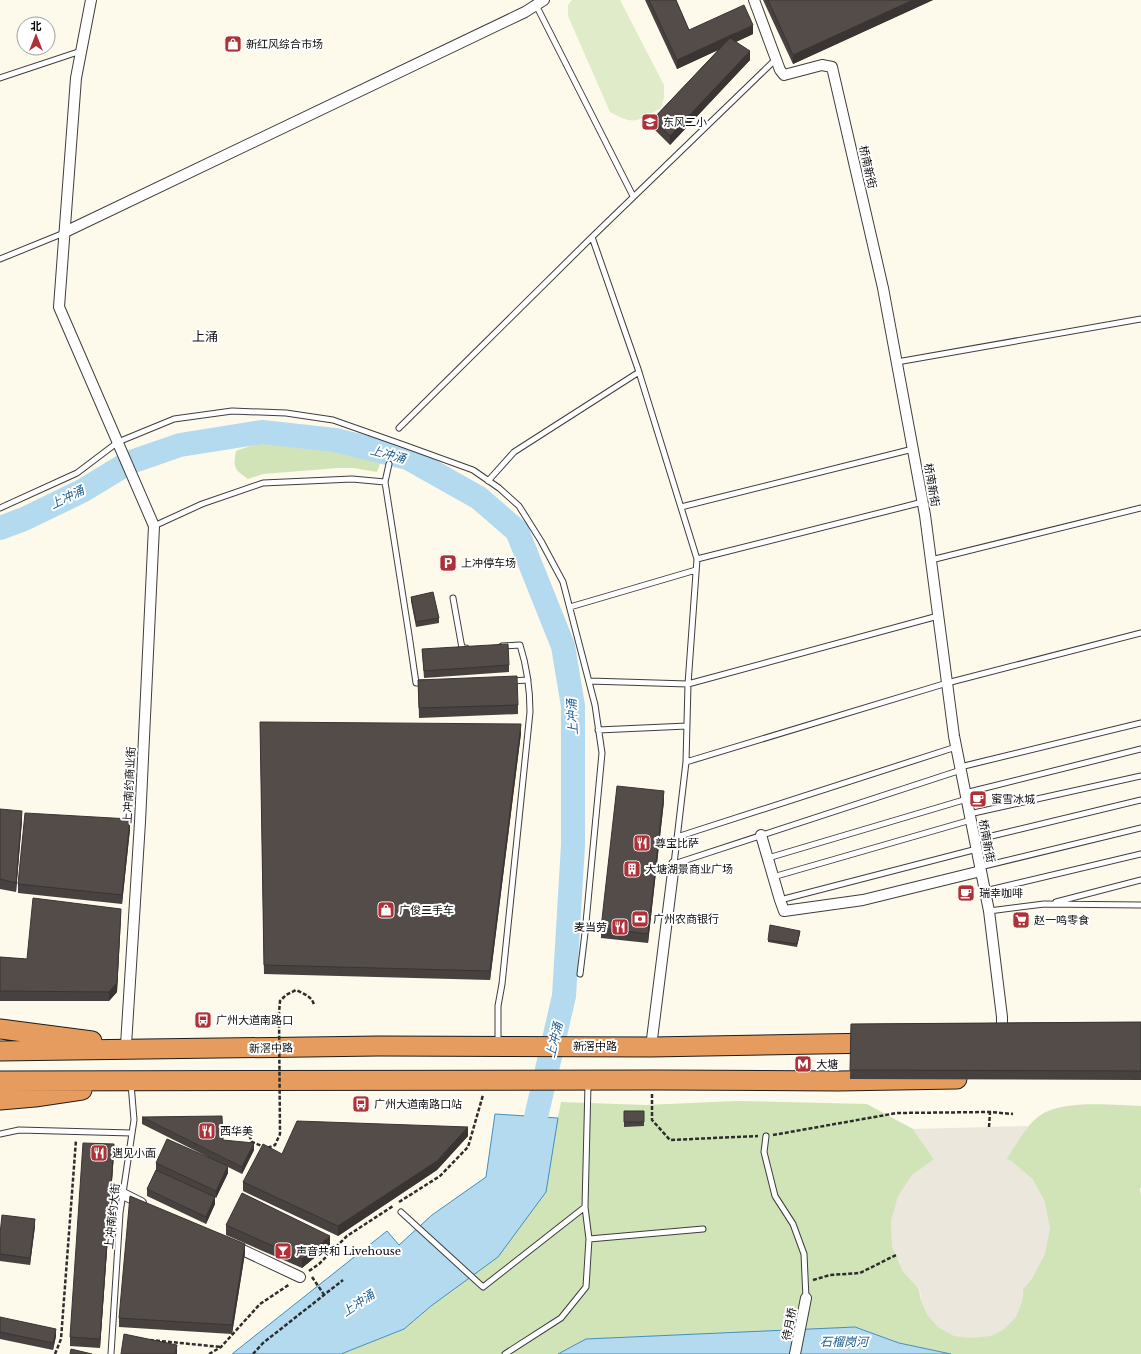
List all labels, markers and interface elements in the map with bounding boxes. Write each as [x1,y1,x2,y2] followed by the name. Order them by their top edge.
[16,16,56,56] north arrow
[31,19,42,33] text: 北
[223,34,243,54] shop icon: 新红风综合市场
[246,37,323,51] place label: 新红风综合市场
[640,112,660,132] school or university icon: 东风二小
[663,115,707,129] place label: 东风二小
[856,144,880,190] street label: 桥南新街
[192,328,218,345] district label: 上涌
[369,442,409,466] water label: 上冲涌
[921,462,943,508] street label: 桥南新街
[48,481,88,512] water label: 上冲涌
[438,553,458,573] parking icon: 上冲停车场
[461,556,516,570] place label: 上冲停车场
[563,697,580,735] water label: 上冲涌
[120,746,138,824] street label: 上冲南约商业街
[968,789,988,809] cafe icon: 蜜雪冰城
[991,792,1035,806] place label: 蜜雪冰城
[976,818,998,864] street label: 桥南新街
[632,833,652,853] restaurant icon: 尊宝比萨
[655,836,699,850] place label: 尊宝比萨
[622,859,642,879] building icon: 大塘湖景商业广场
[645,862,733,876] place label: 大塘湖景商业广场
[956,883,976,903] cafe icon: 瑞幸咖啡
[979,886,1023,900] place label: 瑞幸咖啡
[376,900,396,920] shop icon: 广俊二手车
[399,903,454,917] place label: 广俊二手车
[630,909,650,929] bank icon: 广州农商银行
[1011,910,1031,930] supermarket icon: 赵一鸣零食
[653,912,719,926] place label: 广州农商银行
[1034,913,1089,927] place label: 赵一鸣零食
[610,917,630,937] restaurant icon: 麦当劳
[574,920,607,934] place label: 麦当劳
[193,1010,213,1030] bus stop icon: 广州大道南路口
[216,1013,293,1027] place label: 广州大道南路口
[543,1019,566,1059] water label: 上冲涌
[573,1039,617,1053] street label: 新滘中路
[249,1041,293,1055] street label: 新滘中路
[793,1054,813,1074] metro station icon: 大塘
[816,1057,838,1071] place label: 大塘
[351,1094,371,1114] bus stop icon: 广州大道南路口站
[374,1097,462,1111] place label: 广州大道南路口站
[197,1121,217,1141] restaurant icon: 西华美
[220,1124,253,1138] place label: 西华美
[89,1143,109,1163] restaurant icon: 遇见小面
[112,1146,156,1160] place label: 遇见小面
[102,1182,122,1250] street label: 上冲南约大街
[273,1241,293,1261] bar icon: 声音共和 Livehouse
[296,1244,401,1258] place label: 声音共和 Livehouse
[339,1286,379,1319] water label: 上冲涌
[779,1306,799,1342] street label: 待月桥
[820,1334,870,1349] water label: 石榴岗河

